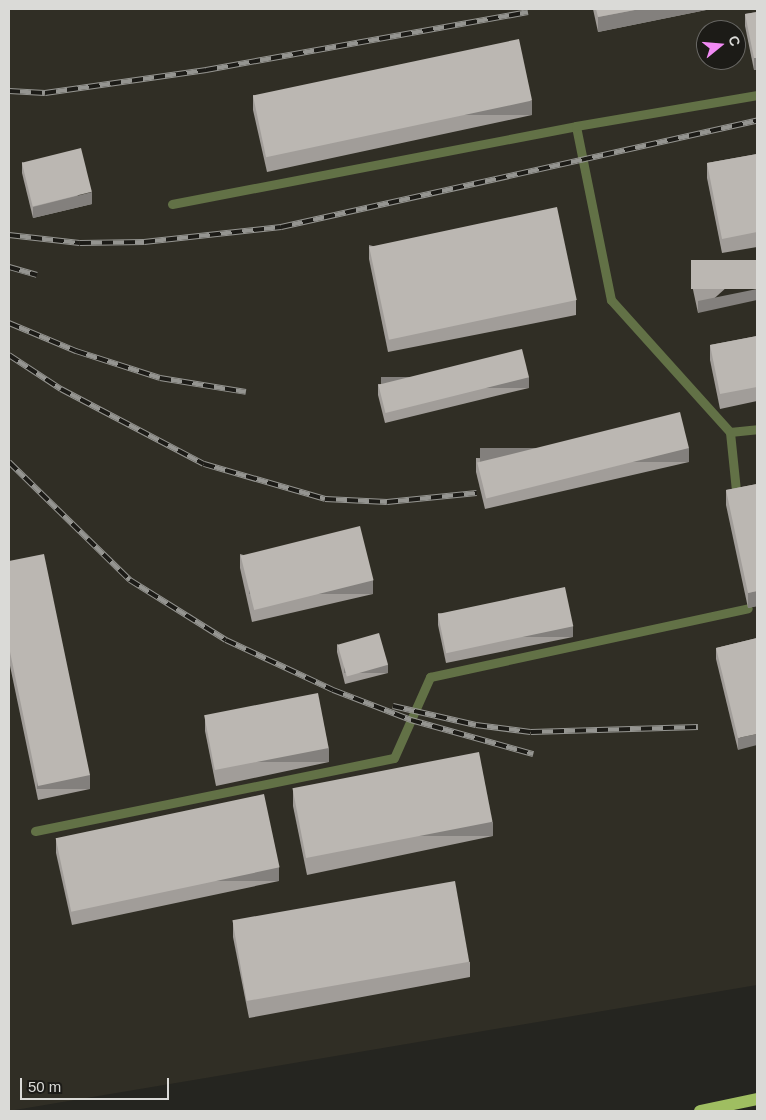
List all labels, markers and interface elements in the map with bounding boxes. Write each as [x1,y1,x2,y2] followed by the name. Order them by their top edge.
[696,20,746,70] north arrow
[725,34,744,48] text: С
[22,1068,171,1100] scale bar
[28,1078,61,1095] text: 50 m

